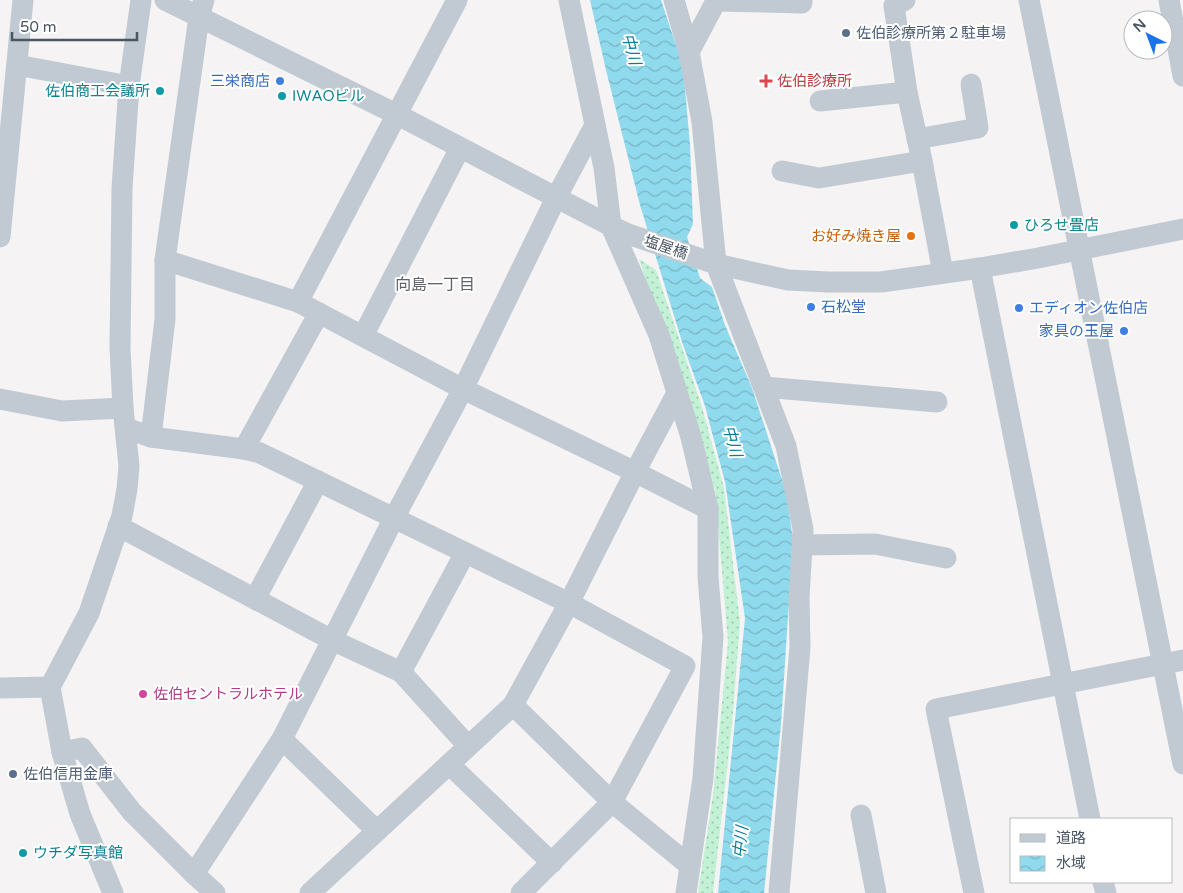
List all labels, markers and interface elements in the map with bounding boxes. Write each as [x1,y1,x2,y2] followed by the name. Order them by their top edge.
[12,10,138,42] scale bar
[1123,10,1173,60] north arrow
[1130,16,1150,36] text: N
[20,18,57,36] text: 50 m
[856,24,1006,42] place label: 佐伯診療所第２駐車場
[840,27,852,39] marker: 佐伯診療所第２駐車場
[617,31,645,69] water label: 中川
[210,72,270,90] place label: 三栄商店
[777,72,852,90] place label: 佐伯診療所
[759,74,773,88] marker: 佐伯診療所
[274,75,286,87] marker: 三栄商店
[45,82,150,100] place label: 佐伯商工会議所
[154,85,166,97] marker: 佐伯商工会議所
[292,87,365,105] place label: IWAOビル
[276,90,288,102] marker: IWAOビル
[1024,216,1099,234] place label: ひろせ畳店
[1008,219,1020,231] marker: ひろせ畳店
[811,227,901,245] place label: お好み焼き屋
[905,230,917,242] marker: お好み焼き屋
[642,231,690,263] street label: 塩屋橋
[395,275,475,295] district label: 向島一丁目
[821,298,866,316] place label: 石松堂
[1029,299,1148,317] place label: エディオン佐伯店
[805,301,817,313] marker: 石松堂
[1013,302,1025,314] marker: エディオン佐伯店
[1039,322,1114,340] place label: 家具の玉屋
[1118,325,1130,337] marker: 家具の玉屋
[718,423,746,461] water label: 中川
[153,685,303,703] place label: 佐伯セントラルホテル
[137,688,149,700] marker: 佐伯セントラルホテル
[23,765,113,783] place label: 佐伯信用金庫
[7,768,19,780] marker: 佐伯信用金庫
[1010,818,1173,883] legend
[729,823,753,859] water label: 中川
[1056,829,1086,847] text: 道路
[33,844,123,862] place label: ウチダ写真館
[17,847,29,859] marker: ウチダ写真館
[1056,854,1086,872] text: 水域

